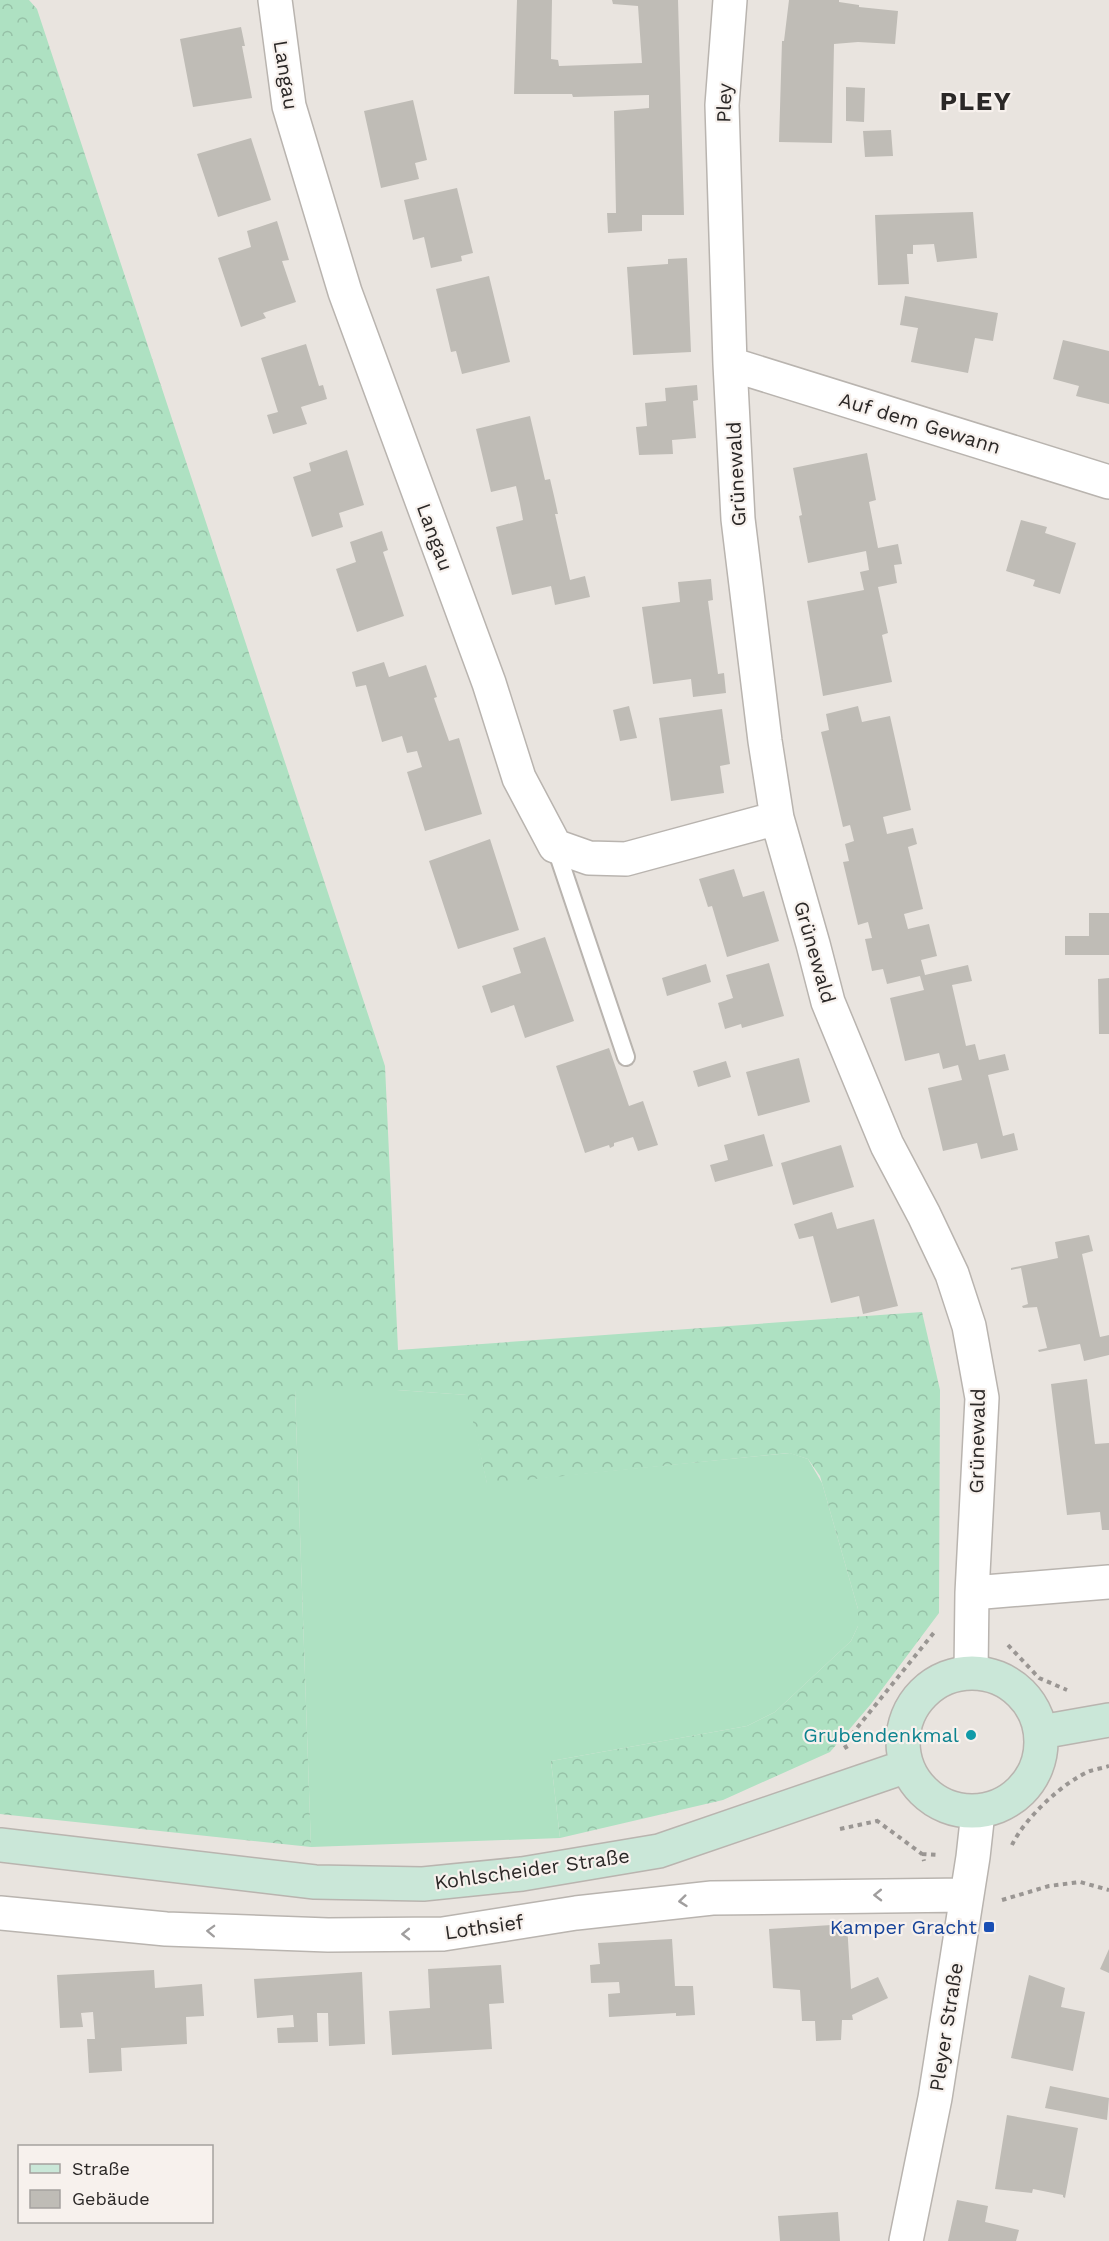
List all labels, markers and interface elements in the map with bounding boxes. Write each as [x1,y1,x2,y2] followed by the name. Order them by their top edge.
[269,39,303,111] street label: Langau
[711,82,737,123] street label: Pley
[940,86,1012,116] district label: PLEY
[836,387,1004,459] street label: Auf dem Gewann
[721,421,751,527] street label: Grünewald
[412,500,458,574] street label: Langau
[789,898,841,1006] street label: Grünewald
[964,1388,990,1494] street label: Grünewald
[803,1723,959,1747] place label: Grubendenkmal
[964,1728,978,1742] marker: Grubendenkmal
[433,1843,631,1895] street label: Kohlscheider Straße
[873,1889,882,1902] one-way arrow
[678,1894,687,1907] one-way arrow
[443,1910,525,1944] street label: Lothsief
[830,1915,978,1939] place label: Kamper Gracht
[982,1920,996,1934] marker: Kamper Gracht
[207,1925,216,1937] one-way arrow
[402,1928,411,1940] one-way arrow
[924,1961,968,2093] street label: Pleyer Straße
[18,2145,213,2223] legend
[72,2158,130,2179] text: Straße
[72,2188,150,2209] text: Gebäude

